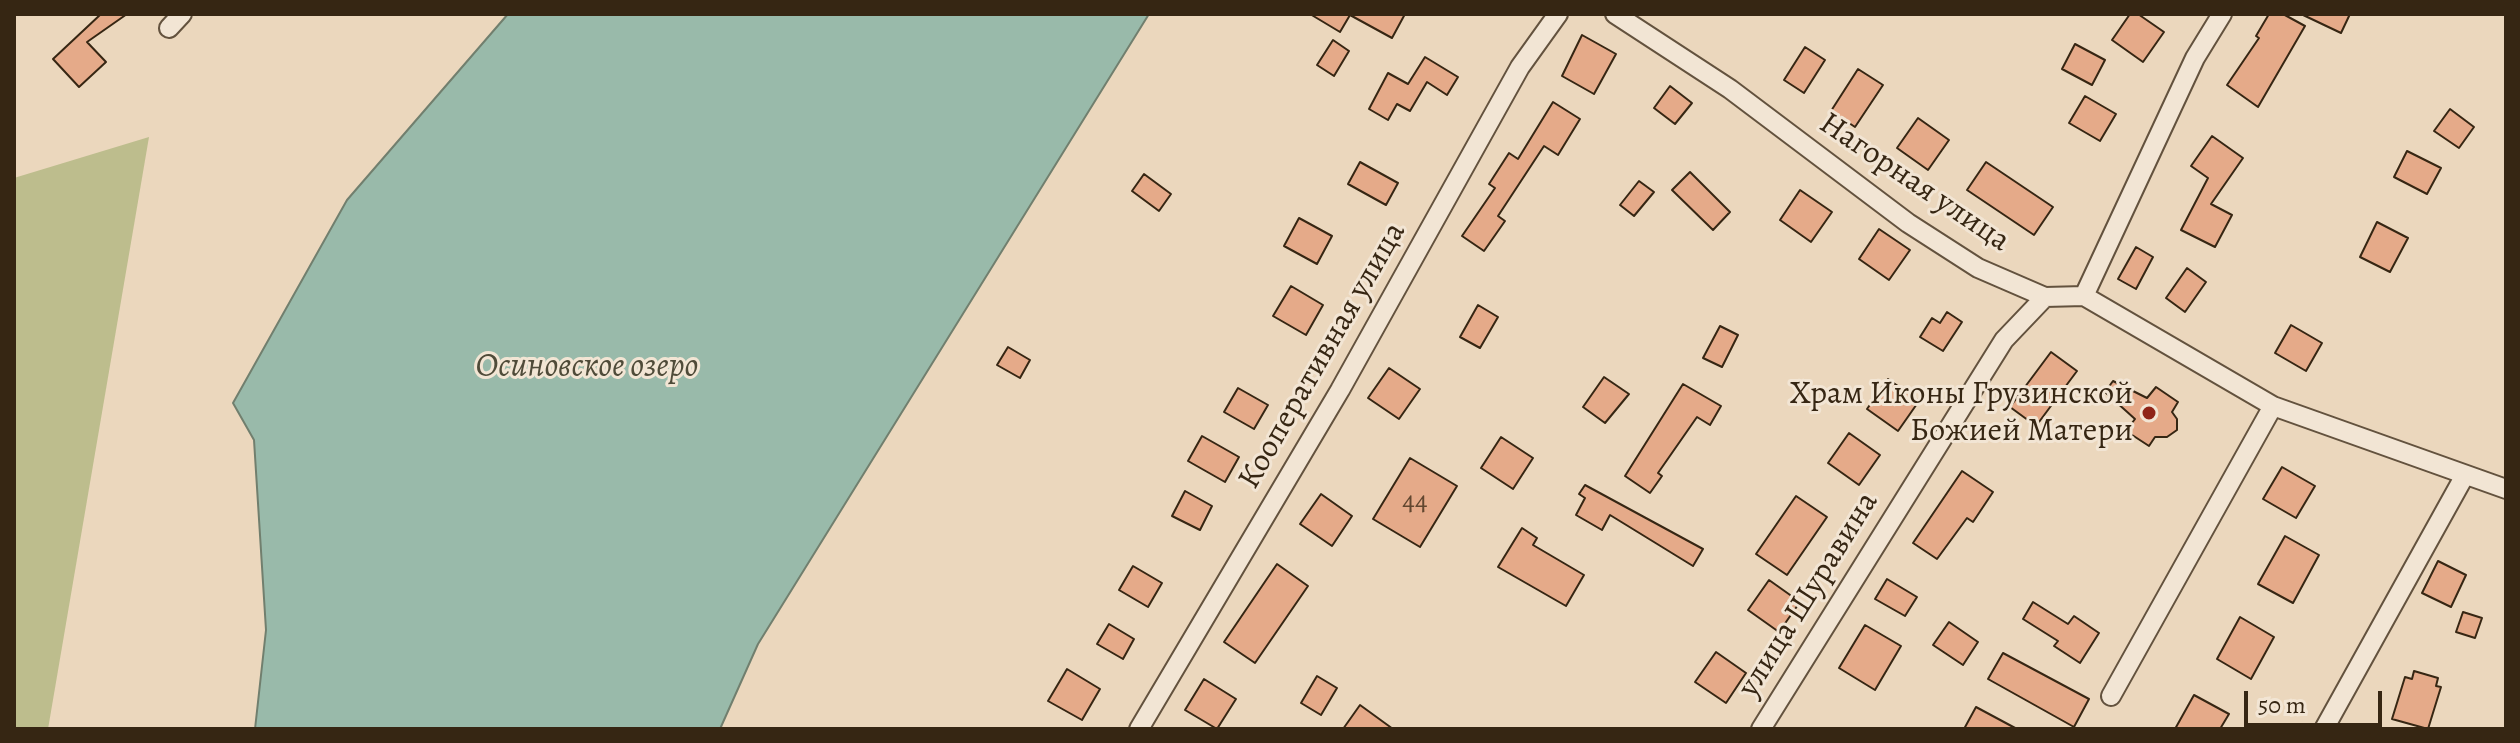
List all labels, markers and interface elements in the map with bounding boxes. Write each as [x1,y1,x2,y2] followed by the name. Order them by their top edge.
[1811,105,2017,261] street label: Нагорная улица
[1231,216,1415,496] street label: Кооперативная улица
[476,348,698,388] water label: Осиновское озеро
[1790,376,2133,451] place label: Храм Иконы Грузинской Божией Матери
[2140,404,2158,422] marker: Храм Иконы Грузинской Божией Матери
[1402,485,1428,519] house number: 44
[1731,485,1887,705] street label: улица Шуравина
[2248,675,2386,725] scale bar
[2258,689,2306,721] text: 50 m

